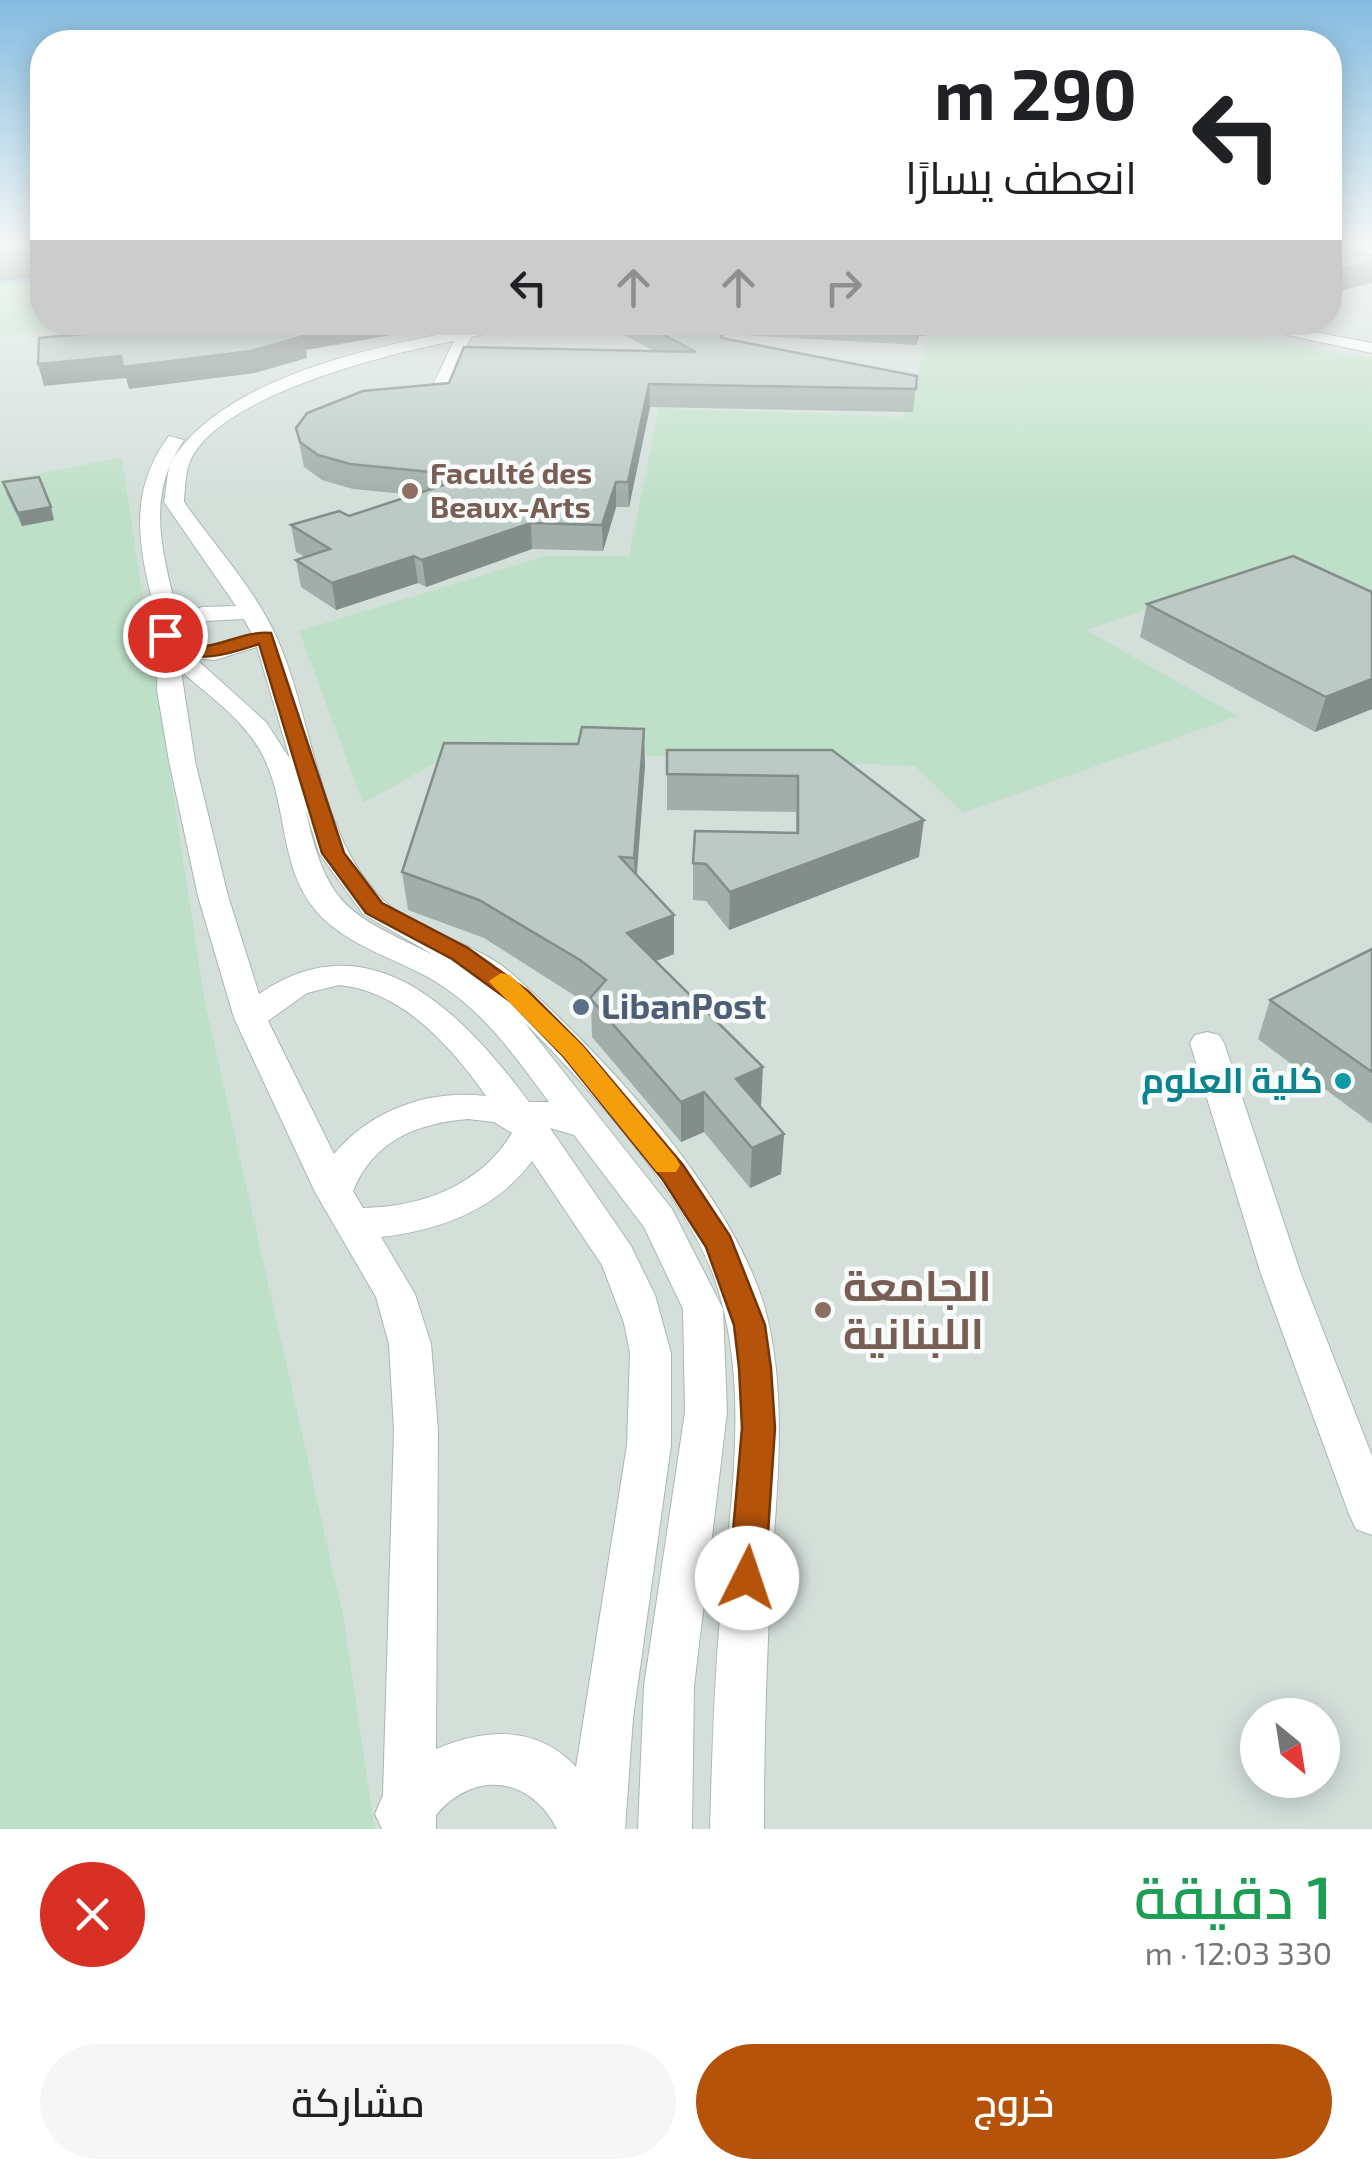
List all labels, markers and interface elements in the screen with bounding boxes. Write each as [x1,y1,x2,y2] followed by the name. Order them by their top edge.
[934,50,1137,134] text: 290 m
[1172,70,1302,200] icon: left
[905,149,1137,203] text: انعطف يسارًا
[501,260,556,315] icon: left
[606,260,661,315] icon: ahead
[711,260,766,315] icon: ahead
[816,260,871,315] icon: right
[430,454,592,524] place label: Faculté des Beaux-Arts
[399,480,421,502] marker: Faculté des Beaux-Arts
[123,593,208,678] pin
[138,608,193,663] icon: arrive
[601,984,766,1026] place label: LibanPost
[570,996,592,1018] marker: LibanPost
[1141,1058,1323,1105] place label: كلية العلوم
[1332,1070,1354,1092] marker: كلية العلوم
[843,1259,992,1358] place label: الجامعة اللبنانية
[812,1299,834,1321] marker: الجامعة اللبنانية
[695,1526,799,1630] position arrow
[1240,1698,1340,1798] north arrow
[1240,1698,1340,1798] map controls
[1134,1859,1332,1931] text: 1 دقيقة
[40,1862,145,1967] button: close
[1145,1933,1332,1971] text: 330 m · 12:03
[40,2044,676,2159] button: مشاركة
[696,2044,1332,2159] button: خروج

